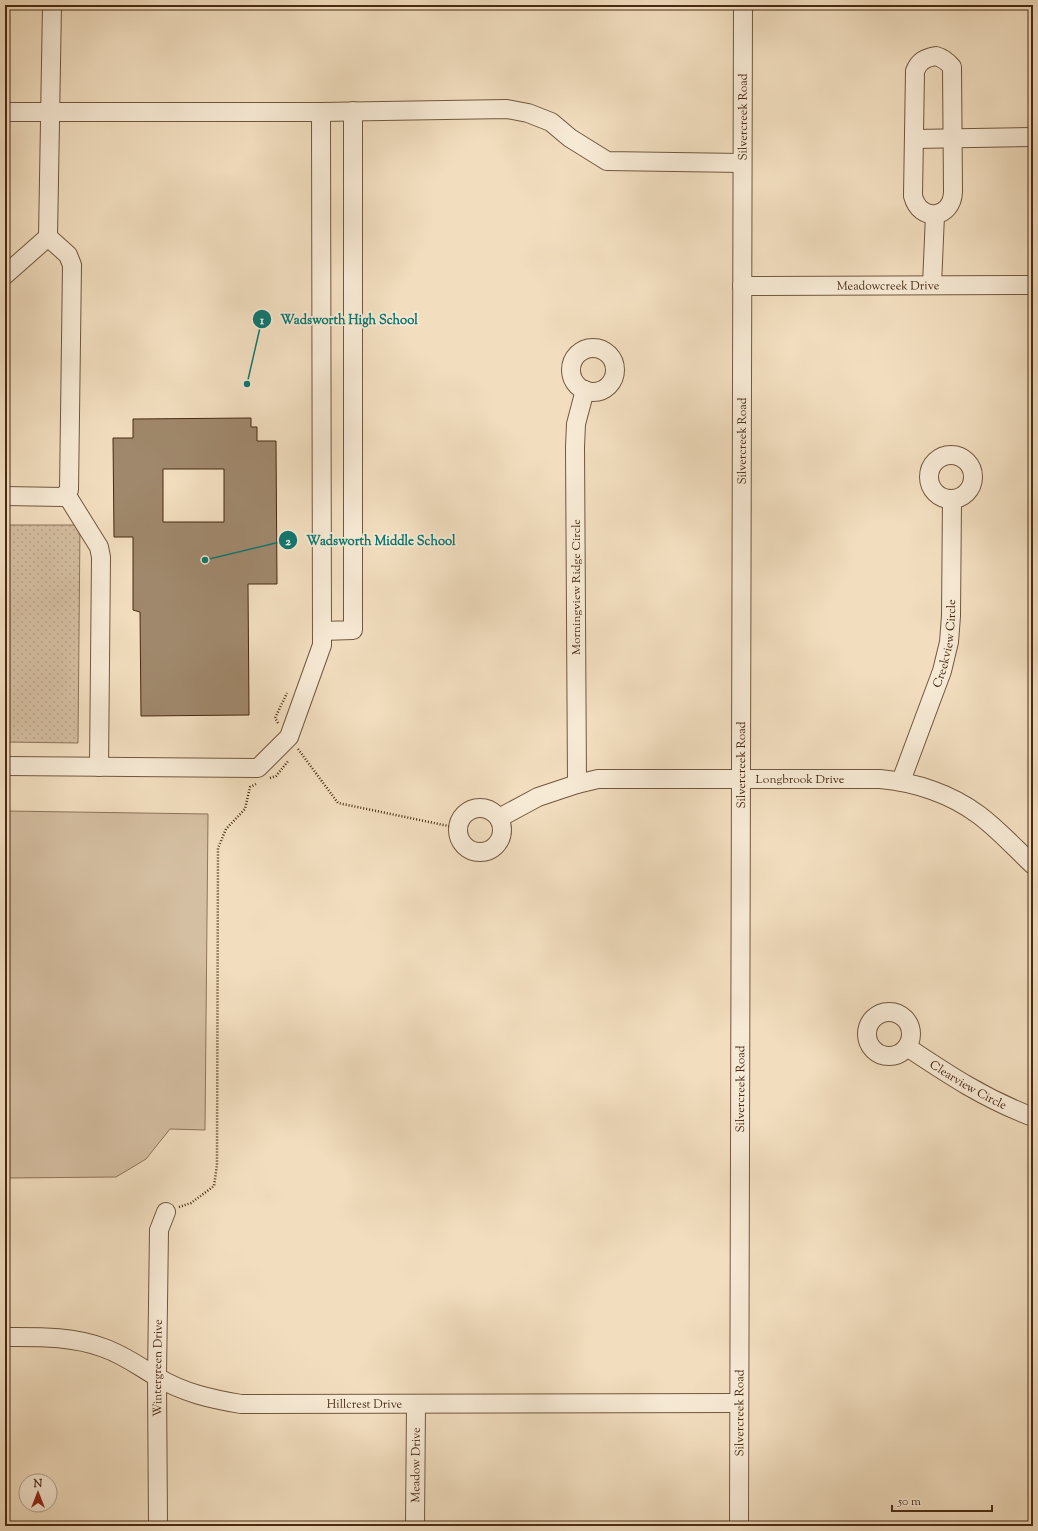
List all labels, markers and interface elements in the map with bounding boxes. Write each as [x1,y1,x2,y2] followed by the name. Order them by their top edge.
[735,73,753,161] street label: Silvercreek Road
[837,277,940,296] street label: Meadowcreek Drive
[252,307,426,332] callout: Wadsworth High School
[259,312,265,330] text: 1
[280,312,418,330] text: Wadsworth High School
[734,397,752,485] street label: Silvercreek Road
[568,519,586,655] street label: Morningview Ridge Circle
[278,528,464,553] callout: Wadsworth Middle School
[285,533,291,551] text: 2
[306,533,456,551] text: Wadsworth Middle School
[928,599,961,691] street label: Creekview Circle
[733,721,751,809] street label: Silvercreek Road
[756,771,845,789] street label: Longbrook Drive
[732,1045,750,1133] street label: Silvercreek Road
[926,1056,1010,1115] street label: Clearview Circle
[149,1319,168,1417] street label: Wintergreen Drive
[731,1369,749,1457] street label: Silvercreek Road
[327,1396,403,1414] street label: Hillcrest Drive
[407,1427,426,1503] street label: Meadow Drive
[18,1473,58,1513] north arrow
[33,1476,43,1492] text: N
[892,1487,992,1513] scale bar
[897,1493,921,1511] text: 50 m

